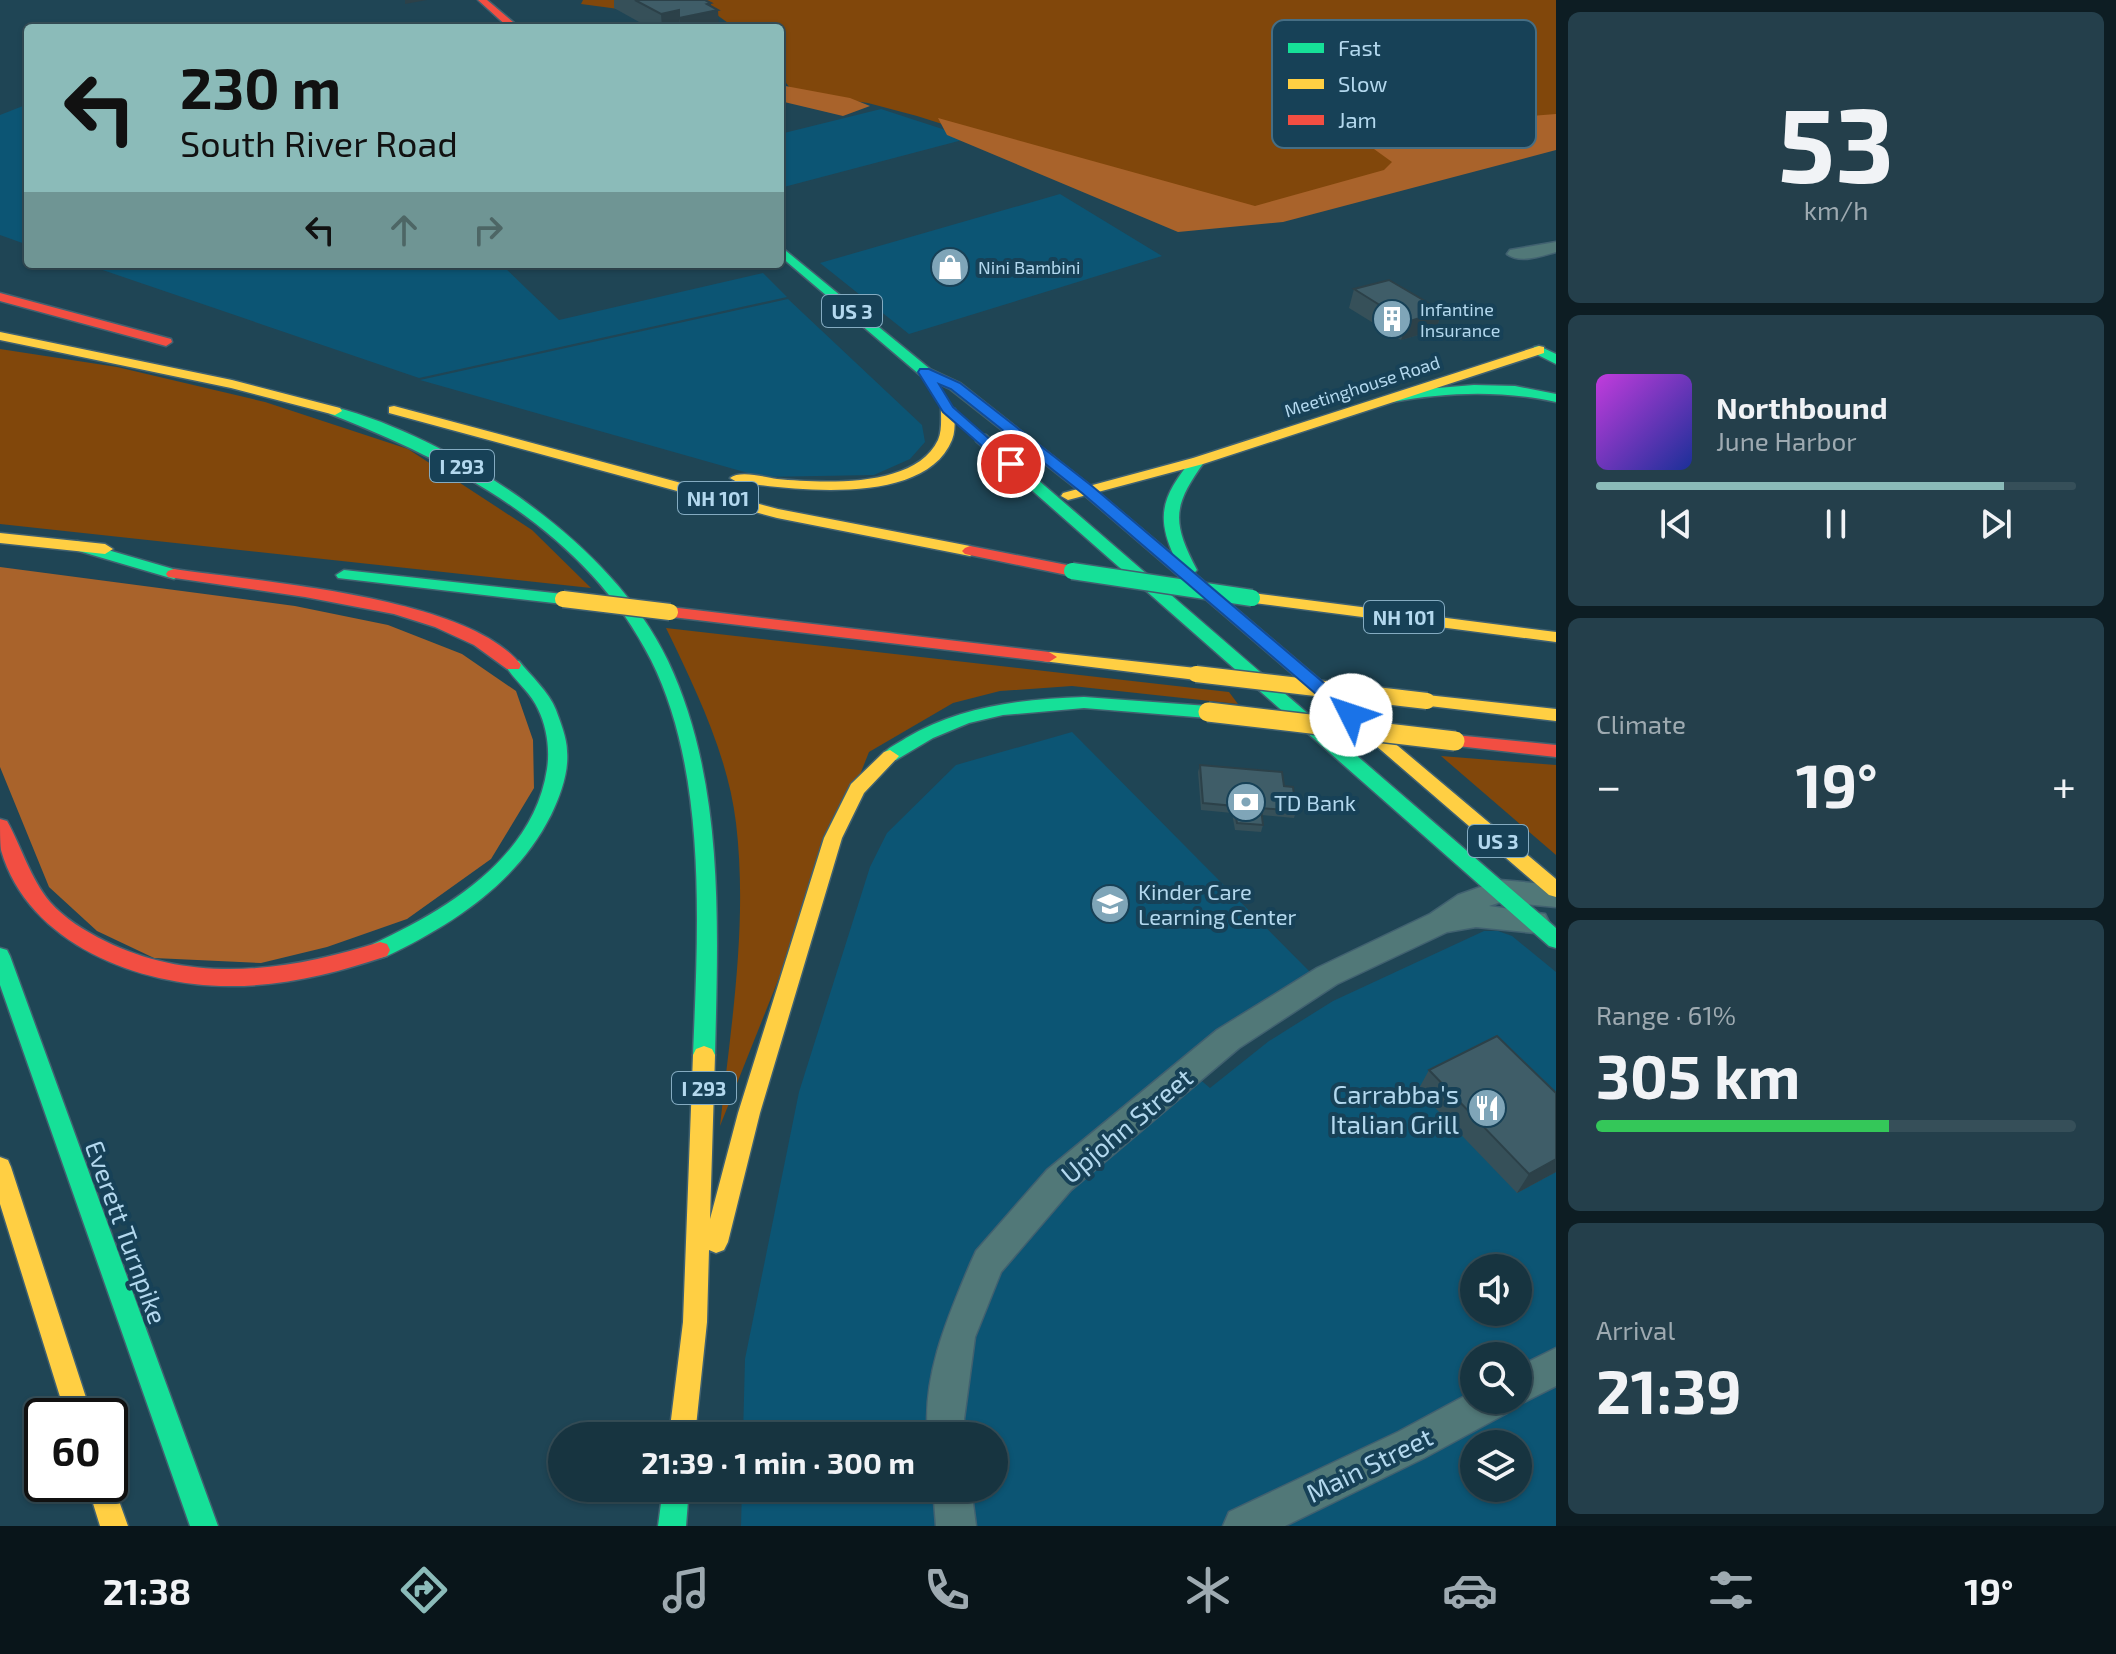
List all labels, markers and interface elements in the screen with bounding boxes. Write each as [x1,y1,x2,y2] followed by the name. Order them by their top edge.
[1272,20,1536,148] legend
[1338,34,1381,60] text: Fast
[180,53,341,120] text: 230 m
[48,56,152,160] icon: left
[1338,70,1387,96] text: Slow
[1778,79,1894,204] text: 53
[1338,106,1377,132] text: Jam
[180,121,458,164] text: South River Road
[1804,194,1868,225] text: km/h
[298,208,342,252] icon: left
[382,208,426,252] icon: ahead
[466,208,510,252] icon: right
[929,246,971,288] shop icon: Nini Bambini
[978,256,1081,278] place label: Nini Bambini
[822,295,882,327] road number: US 3
[1371,298,1413,340] building icon: Infantine Insurance
[1420,298,1500,341] place label: Infantine Insurance
[1281,350,1443,422] street label: Meetinghouse Road
[1716,389,1888,425] text: Northbound
[1716,425,1857,456] text: June Harbor
[977,430,1045,498] pin
[989,442,1033,486] icon: arrive
[430,450,494,482] road number: I 293
[678,482,758,514] road number: NH 101
[1654,502,1698,546] icon: previous
[1814,502,1858,546] icon: pause
[1974,502,2018,546] icon: next
[1364,601,1444,633] road number: NH 101
[1309,673,1393,757] position arrow
[1596,708,1686,739] text: Climate
[1796,748,1878,820] text: 19°
[1596,758,1622,811] text: −
[2052,758,2076,811] text: +
[1225,781,1267,823] bank icon: TD Bank
[1274,789,1356,815] place label: TD Bank
[1468,825,1528,857] road number: US 3
[1138,878,1297,929] place label: Kinder Care Learning Center
[1089,883,1131,925] school or university icon: Kinder Care Learning Center
[1596,999,1736,1030] text: Range · 61%
[1596,1039,1800,1111] text: 305 km
[1054,1061,1198,1189] street label: Upjohn Street
[672,1072,736,1104] road number: I 293
[1330,1078,1459,1139] place label: Carrabba's Italian Grill
[1466,1087,1508,1129] restaurant icon: Carrabba's Italian Grill
[79,1136,175,1328] street label: Everett Turnpike
[1460,1254,1532,1502] map controls
[1460,1254,1532,1326] button: sound
[1596,1314,1675,1345] text: Arrival
[1460,1342,1532,1414] button: search
[1596,1354,1742,1426] text: 21:39
[24,1398,128,1502] speed limit sign: 60
[1301,1420,1437,1508] street label: Main Street
[1460,1430,1532,1502] button: layers
[641,1444,915,1480] text: 21:39 · 1 min · 300 m
[396,1562,452,1618] icon: directions
[658,1562,714,1618] icon: music
[919,1562,975,1618] icon: phone
[1180,1562,1236,1618] icon: climate
[1442,1562,1498,1618] icon: car
[1703,1562,1759,1618] icon: filters
[103,1569,191,1612] text: 21:38
[1964,1569,2013,1612] text: 19°

